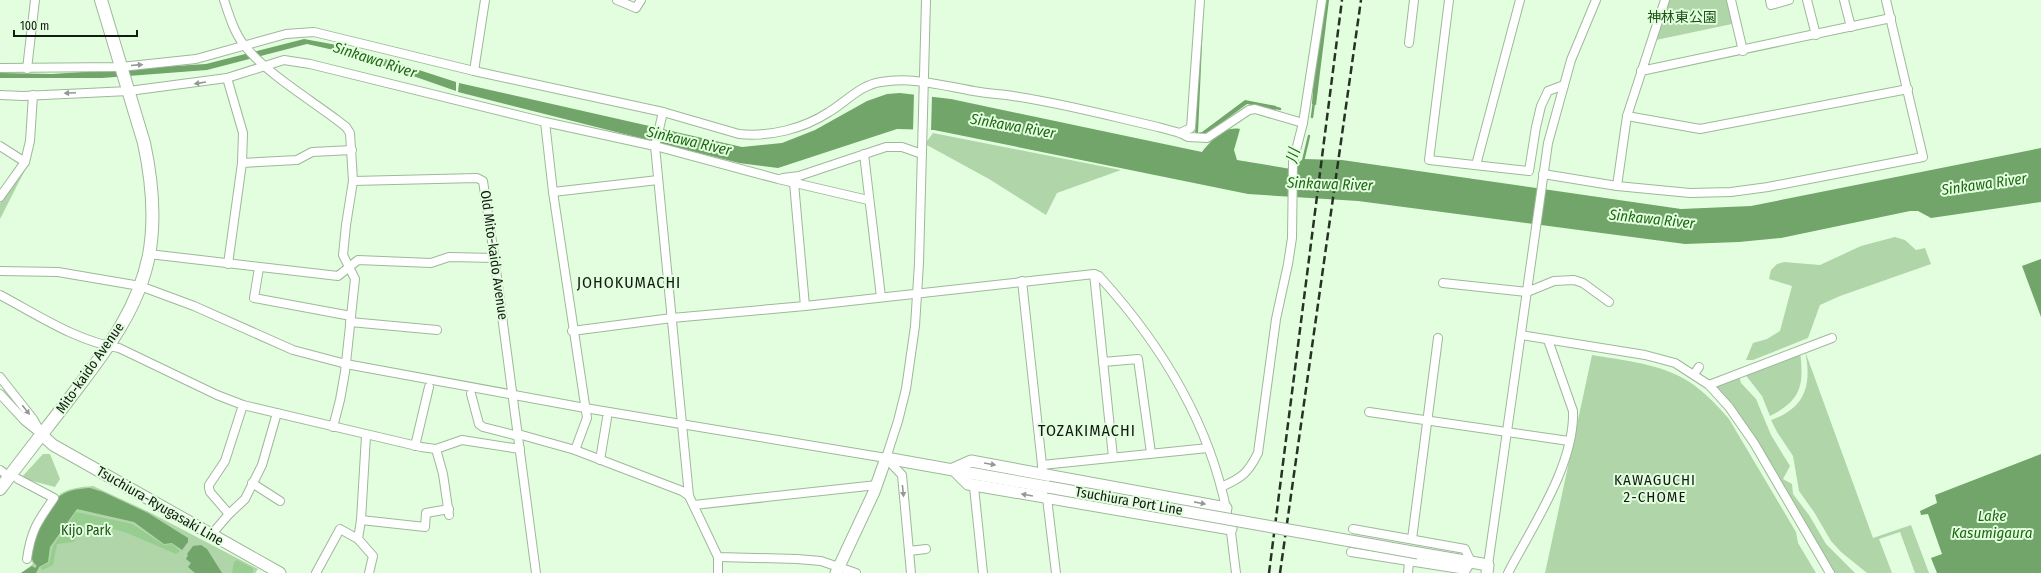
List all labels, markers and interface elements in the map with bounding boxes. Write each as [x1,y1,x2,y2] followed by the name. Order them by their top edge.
[1647,9,1717,26] park label: 神林東公園
[14,12,137,38] scale bar
[20,19,49,33] text: 100 m
[330,38,419,82] water label: Sinkawa River
[131,62,143,68] one-way arrow
[194,80,206,86] one-way arrow
[64,90,76,97] one-way arrow
[968,110,1058,142] water label: Sinkawa River
[644,122,734,160] water label: Sinkawa River
[1283,145,1304,165] water label: 川
[1939,169,2029,199] water label: Sinkawa River
[1286,173,1374,195] water label: Sinkawa River
[476,189,512,321] street label: Old Mito-kaido Avenue
[1607,205,1696,233] water label: Sinkawa River
[577,273,681,292] district label: JOHOKUMACHI
[52,319,128,417] street label: Mito-kaido Avenue
[22,404,30,415] one-way arrow
[1038,421,1136,440] district label: TOZAKIMACHI
[983,461,996,467] one-way arrow
[93,463,227,549] street label: Tsuchiura-Ryugasaki Line
[1614,471,1696,506] district label: KAWAGUCHI 2-CHOME
[1074,483,1184,519] street label: Tsuchiura Port Line
[900,485,907,497] one-way arrow
[1020,491,1033,497] one-way arrow
[1194,501,1206,507] one-way arrow
[1952,507,2033,542] water label: Lake Kasumigaura
[61,522,111,539] park label: Kijo Park

